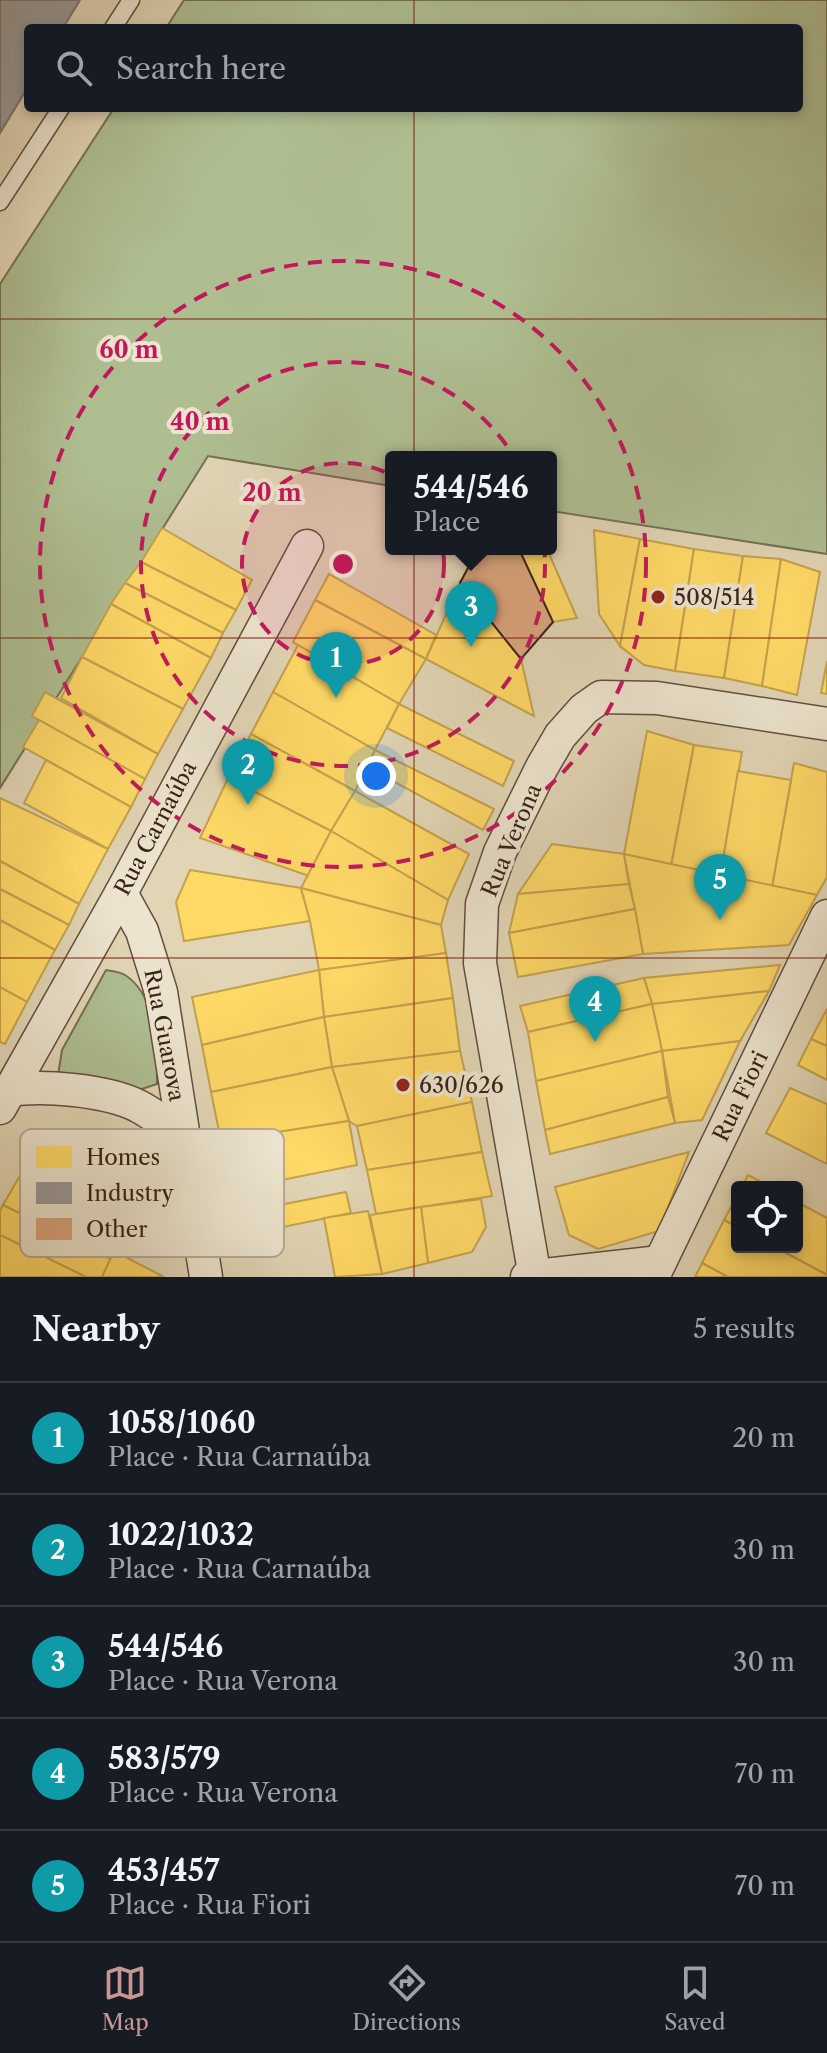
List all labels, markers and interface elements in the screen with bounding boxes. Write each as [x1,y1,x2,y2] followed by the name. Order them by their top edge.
[24,24,803,112] search box
[52,46,96,90] icon: search
[116,50,286,87] text: Search here
[99,335,159,364] text: 60 m
[170,407,230,436] text: 40 m
[385,451,557,555] popup
[413,469,529,506] text: 544/546
[242,478,302,507] text: 20 m
[413,506,480,538] text: Place
[329,550,357,578] centre of rings
[445,581,497,647] pin: 3
[674,584,754,611] place label: 508/514
[649,588,667,606] marker: 508/514
[310,632,362,698] pin: 1
[222,739,274,805] pin: 2
[109,756,202,900] street label: Rua Carnaúba
[356,756,396,796] your location
[476,779,548,901] street label: Rua Verona
[694,854,746,920] pin: 5
[138,967,191,1104] street label: Rua Guarova
[569,976,621,1042] pin: 4
[707,1046,774,1146] street label: Rua Fiori
[419,1072,504,1099] place label: 630/626
[394,1076,412,1094] marker: 630/626
[20,1129,284,1257] legend
[86,1144,160,1171] text: Homes
[86,1180,174,1207] text: Industry
[731,1181,803,1253] map controls
[731,1181,803,1253] button: locate
[86,1216,147,1243] text: Other
[32,1308,160,1350] text: Nearby
[693,1313,795,1345] text: 5 results
[108,1404,256,1441] text: 1058/1060
[52,1422,64,1454] text: 1
[732,1422,795,1454] text: 20 m
[108,1441,371,1473] text: Place · Rua Carnaúba
[108,1516,254,1553] text: 1022/1032
[50,1534,66,1566] text: 2
[733,1534,795,1566] text: 30 m
[108,1553,371,1585] text: Place · Rua Carnaúba
[108,1628,223,1665] text: 544/546
[51,1646,65,1678] text: 3
[733,1646,795,1678] text: 30 m
[108,1665,338,1697] text: Place · Rua Verona
[108,1740,221,1777] text: 583/579
[50,1758,66,1790] text: 4
[735,1758,795,1790] text: 70 m
[108,1777,338,1809] text: Place · Rua Verona
[108,1852,220,1889] text: 453/457
[51,1870,65,1902] text: 5
[735,1870,795,1902] text: 70 m
[108,1889,311,1921] text: Place · Rua Fiori
[102,1961,149,2036] tab: Map
[352,1961,461,2036] tab: Directions
[664,1961,725,2036] tab: Saved

